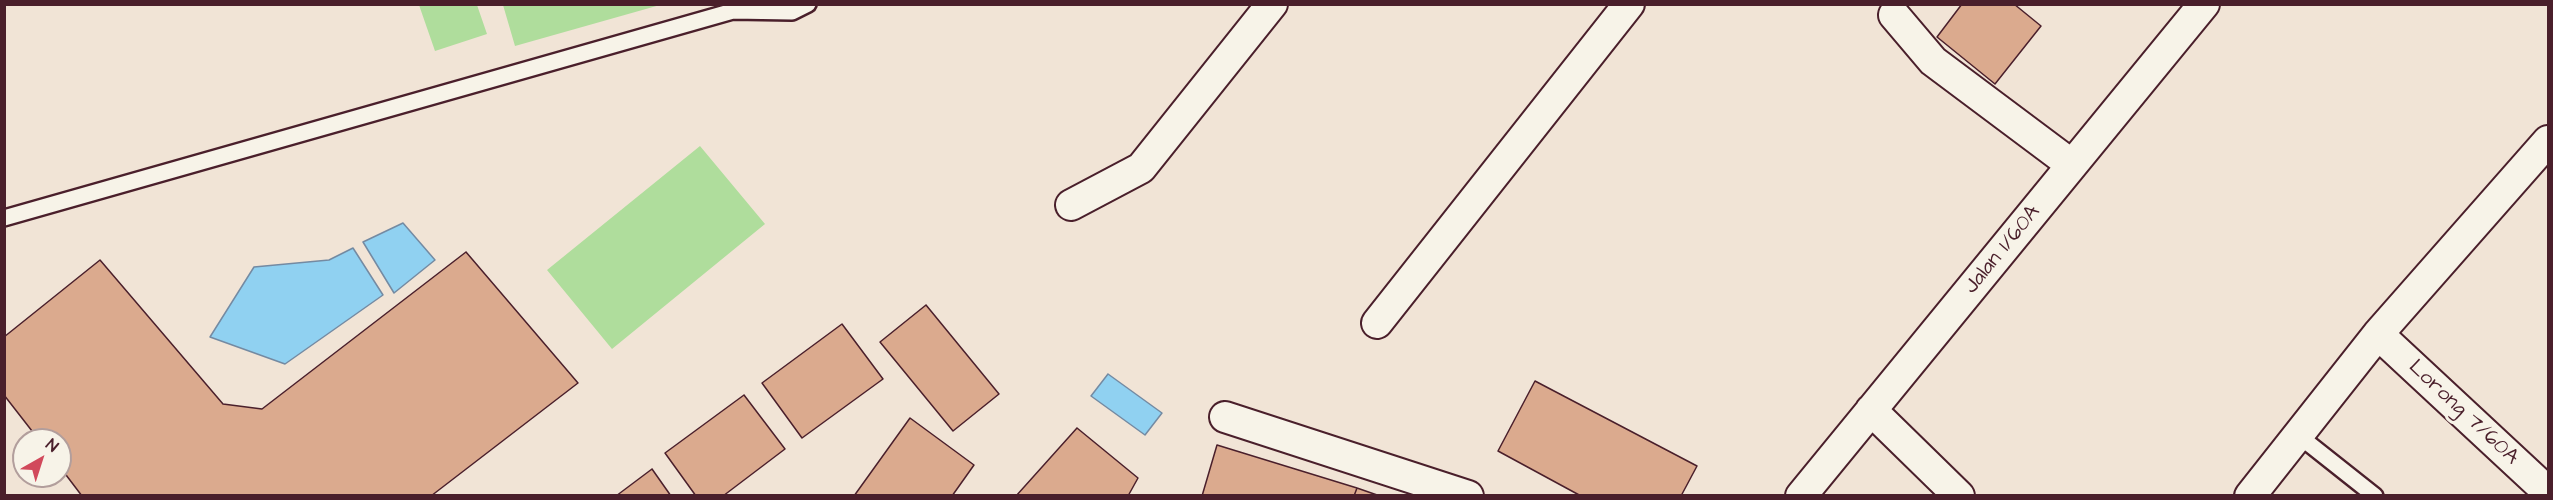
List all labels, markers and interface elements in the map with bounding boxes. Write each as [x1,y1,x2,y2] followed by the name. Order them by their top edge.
[1960,201,2046,299] street label: Jalan 1/60A
[2403,355,2523,471] street label: Lorong 7/60A
[12,428,72,488] north arrow
[41,434,63,457] text: N

